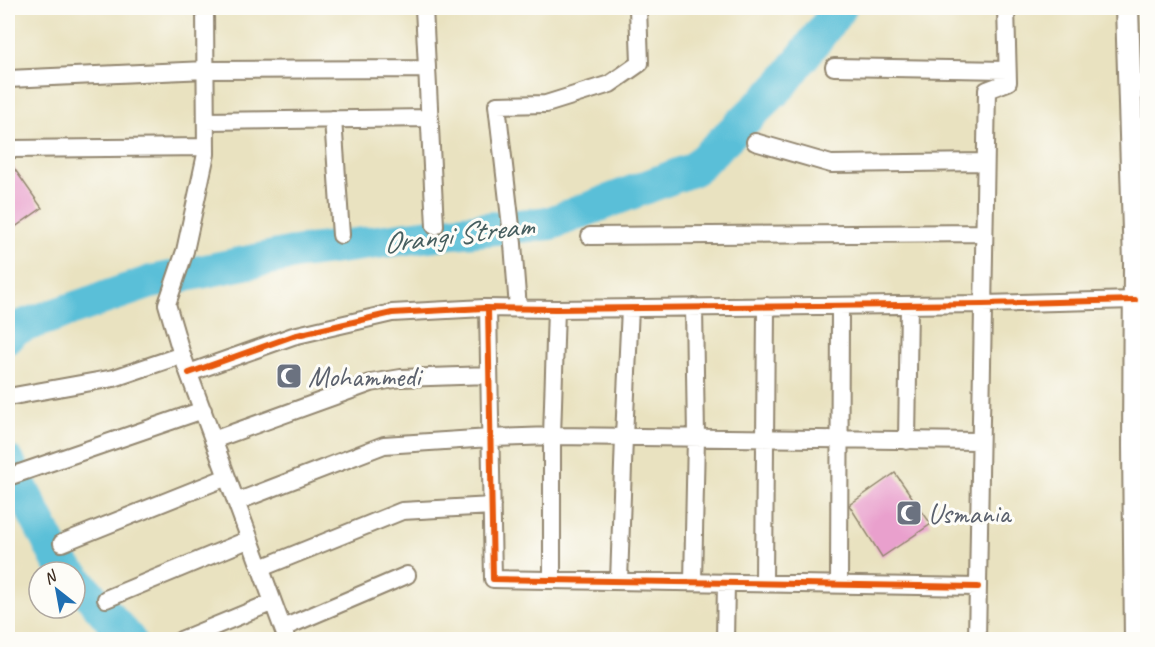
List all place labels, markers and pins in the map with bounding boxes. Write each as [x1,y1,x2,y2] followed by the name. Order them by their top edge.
[308,359,424,394] place label: Mohammedi
[274,361,304,391] mosque icon: Mohammedi
[928,496,1013,531] place label: Usmania
[894,498,924,528] mosque icon: Usmania

